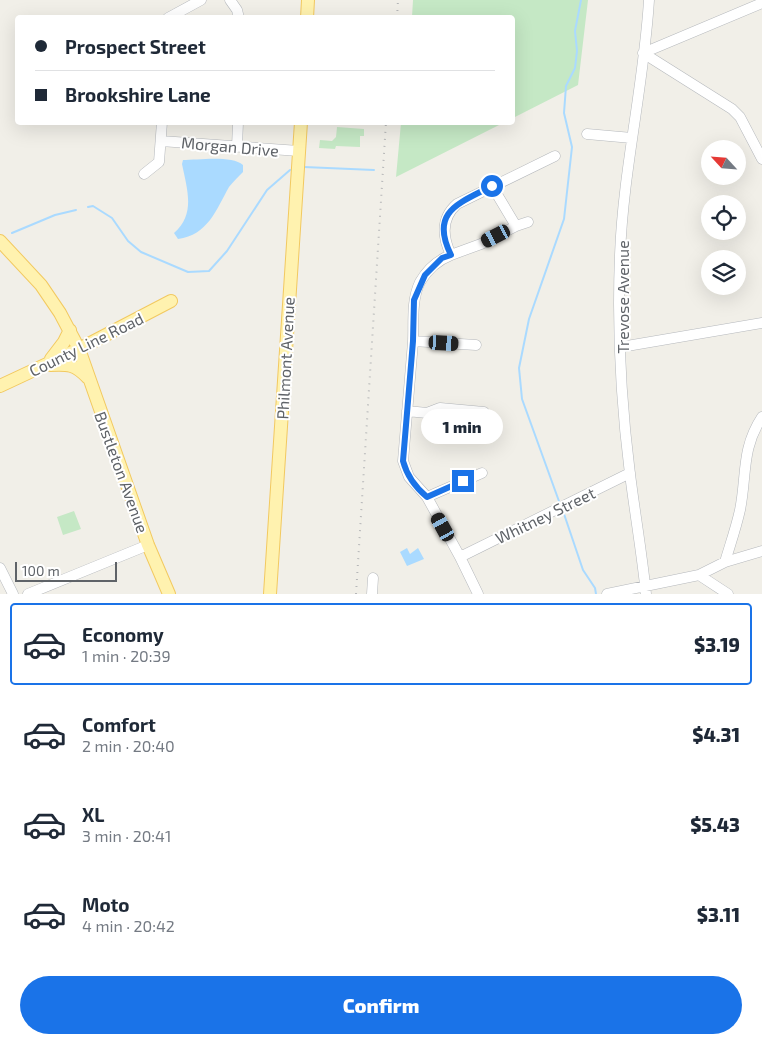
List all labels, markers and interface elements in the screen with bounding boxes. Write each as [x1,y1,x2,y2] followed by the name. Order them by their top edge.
[65,35,206,58] text: Prospect Street
[65,83,211,106] text: Brookshire Lane
[180,132,280,160] street label: Morgan Drive
[701,140,746,185] north arrow
[701,140,746,295] map controls
[481,175,503,197] route start
[701,195,746,240] button: locate
[479,223,512,249] car
[613,240,632,354] street label: Trevose Avenue
[701,250,746,295] button: layers
[272,296,298,420] street label: Philmont Avenue
[26,308,146,380] street label: County Line Road
[428,335,459,351] car
[422,408,504,444] callout: 1 min
[91,409,153,535] street label: Bustleton Avenue
[442,417,482,436] text: 1 min
[452,470,474,492] route end
[492,483,598,547] street label: Whitney Street
[429,510,456,544] car
[15,559,118,582] scale bar
[22,562,60,579] text: 100 m
[22,622,67,667] icon: car
[82,623,164,646] text: Economy
[694,633,740,656] text: $3.19
[82,646,171,665] text: 1 min · 20:39
[22,712,67,757] icon: car
[82,713,156,736] text: Comfort
[692,723,740,746] text: $4.31
[82,736,175,755] text: 2 min · 20:40
[22,802,67,847] icon: car
[82,803,104,826] text: XL
[690,813,740,836] text: $5.43
[82,826,171,845] text: 3 min · 20:41
[22,892,67,937] icon: car
[82,893,130,916] text: Moto
[697,903,740,926] text: $3.11
[82,916,175,935] text: 4 min · 20:42
[20,976,742,1034] button: Confirm

